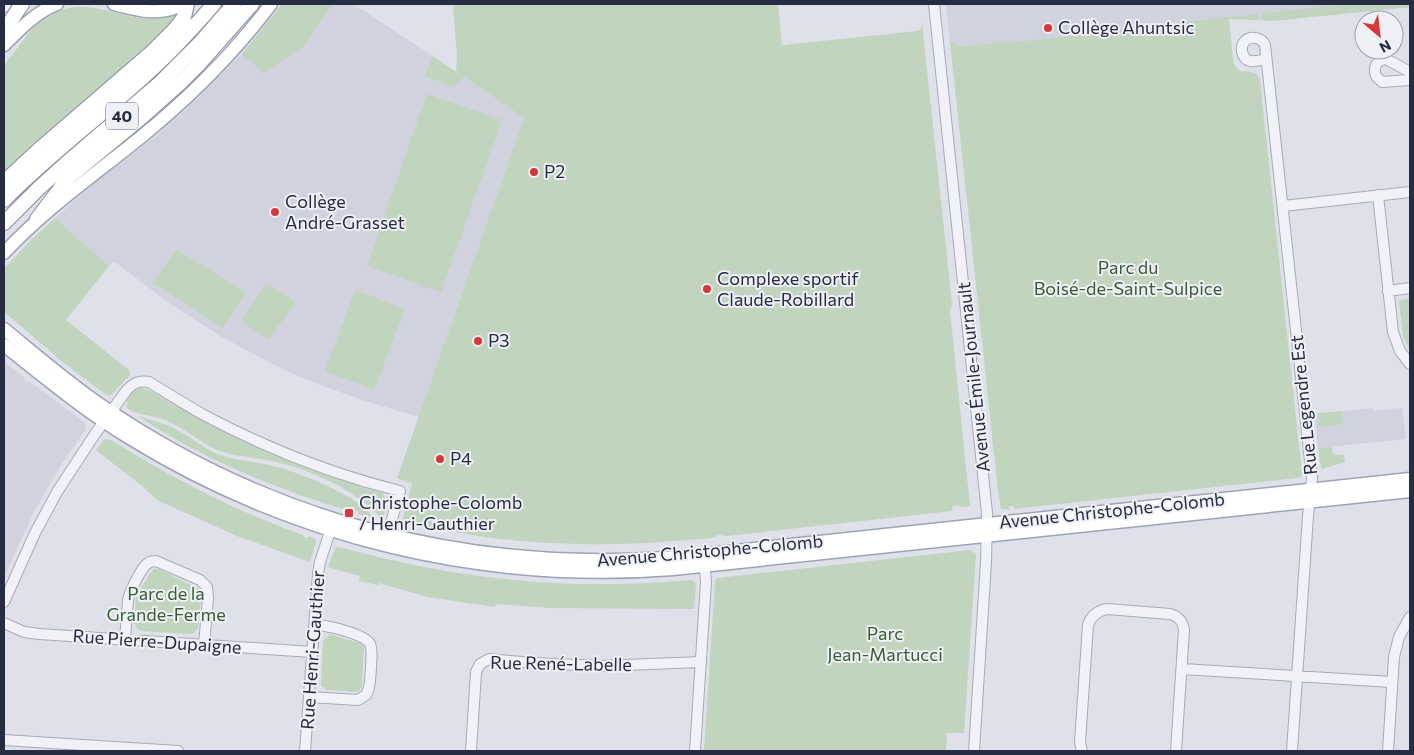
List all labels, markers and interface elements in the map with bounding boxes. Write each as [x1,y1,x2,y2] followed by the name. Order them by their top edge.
[1354,10,1404,60] north arrow
[1058,16,1195,38] place label: Collège Ahuntsic
[1042,22,1054,34] marker: Collège Ahuntsic
[1377,37,1394,57] text: N
[106,102,138,130] road number: 40
[544,160,565,182] place label: P2
[528,166,540,178] marker: P2
[285,190,405,233] place label: Collège André-Grasset
[269,206,281,218] marker: Collège André-Grasset
[1034,256,1222,299] park label: Parc du Boisé-de-Saint-Sulpice
[717,267,859,310] place label: Complexe sportif Claude-Robillard
[952,281,994,473] street label: Avenue Émile-Journault
[701,283,713,295] marker: Complexe sportif Claude-Robillard
[488,329,510,351] place label: P3
[1285,334,1321,476] street label: Rue Legendre Est
[472,335,484,347] marker: P3
[450,447,472,469] place label: P4
[434,453,446,465] marker: P4
[998,487,1226,533] street label: Avenue Christophe-Colomb
[359,491,522,534] place label: Christophe-Colomb / Henri-Gauthier
[343,507,355,519] marker: Christophe-Colomb / Henri-Gauthier
[596,529,824,571] street label: Avenue Christophe-Colomb
[295,570,329,730] street label: Rue Henri-Gauthier
[106,582,226,625] park label: Parc de la Grande-Ferme
[827,622,943,665] park label: Parc Jean-Martucci
[72,624,242,658] street label: Rue Pierre-Dupaigne
[490,651,632,675] street label: Rue René-Labelle

